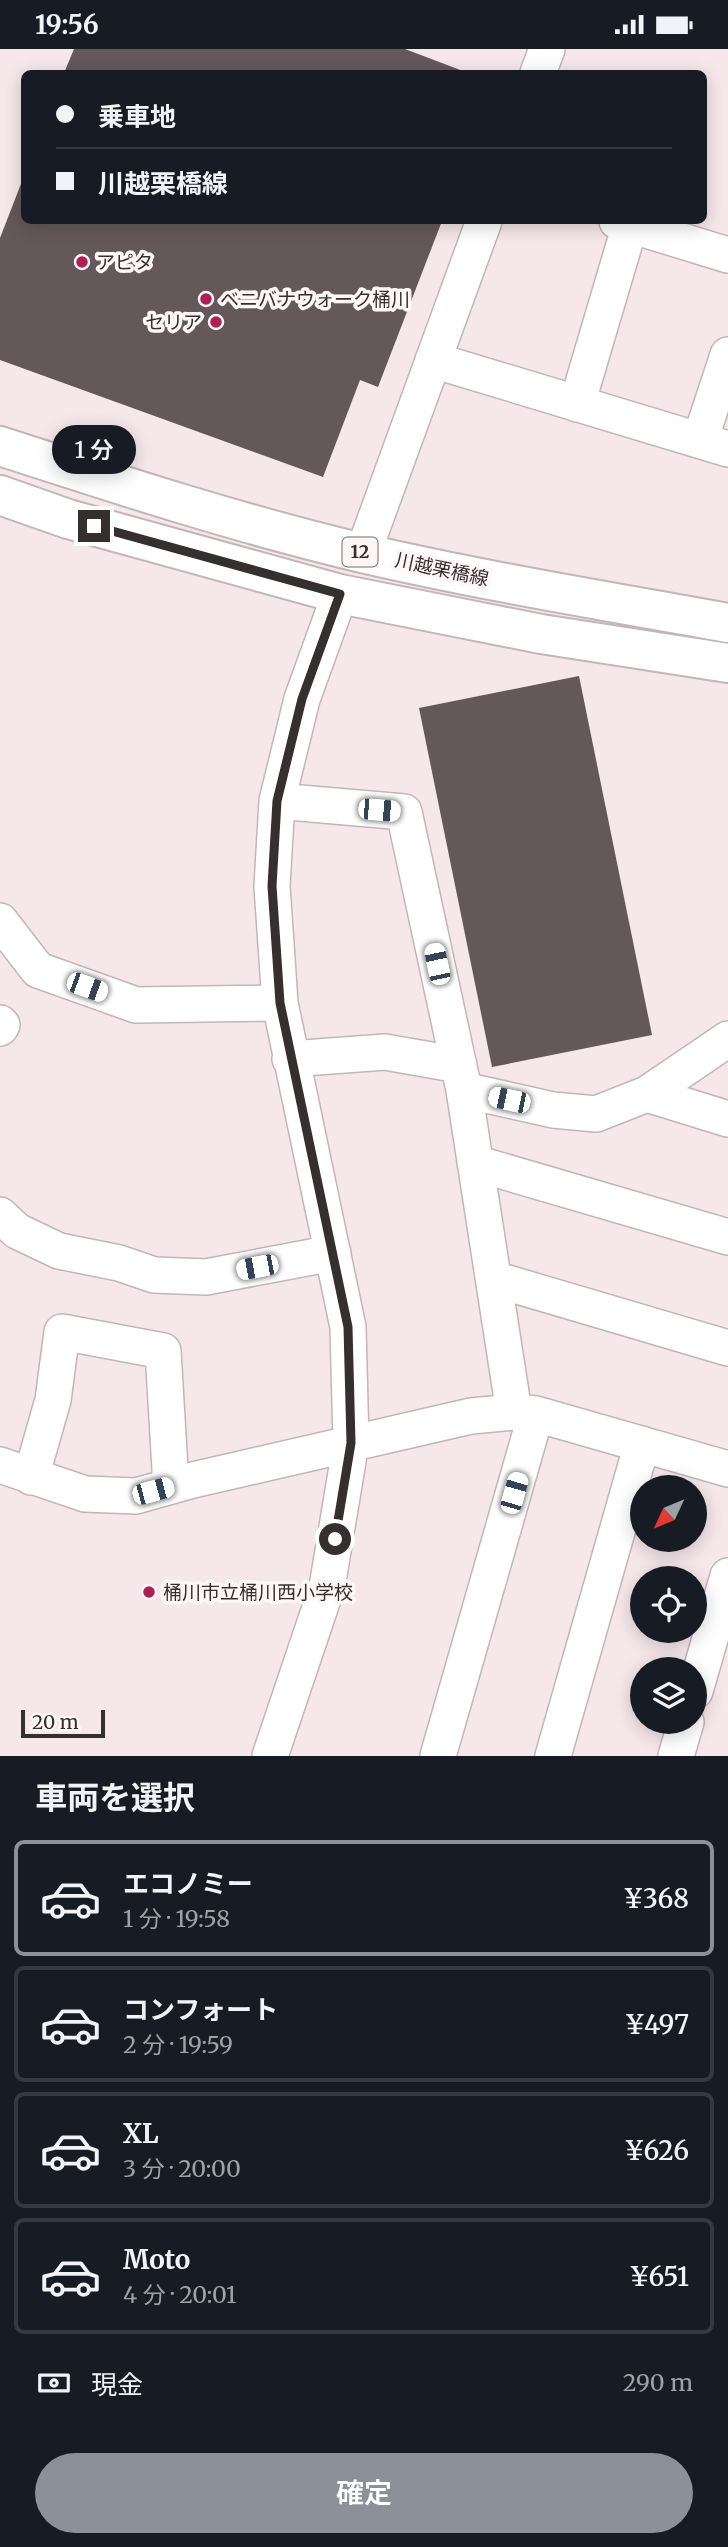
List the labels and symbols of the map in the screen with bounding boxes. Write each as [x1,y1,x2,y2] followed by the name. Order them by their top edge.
[96,250,153,274] place label: アピタ
[74,254,90,270] marker: アピタ
[220,287,410,311] place label: ベニバナウォーク桶川
[198,291,214,307] marker: ベニバナウォーク桶川
[145,310,202,334] place label: セリア
[208,314,224,330] marker: セリア
[52,425,136,473] callout: 1 分
[78,510,110,542] route end
[342,538,378,567] road number: 12
[393,547,491,591] street label: 川越栗橋線
[358,798,401,822] car
[423,941,452,987] car
[64,970,111,1004] car
[487,1085,532,1115] car
[235,1253,280,1281] car
[499,1470,530,1516] car
[130,1475,177,1507] car
[630,1475,707,1552] north arrow
[319,1523,351,1555] route start
[163,1580,353,1604] place label: 桶川市立桶川西小学校
[141,1584,157,1600] marker: 桶川市立桶川西小学校
[21,1707,105,1739] scale bar

